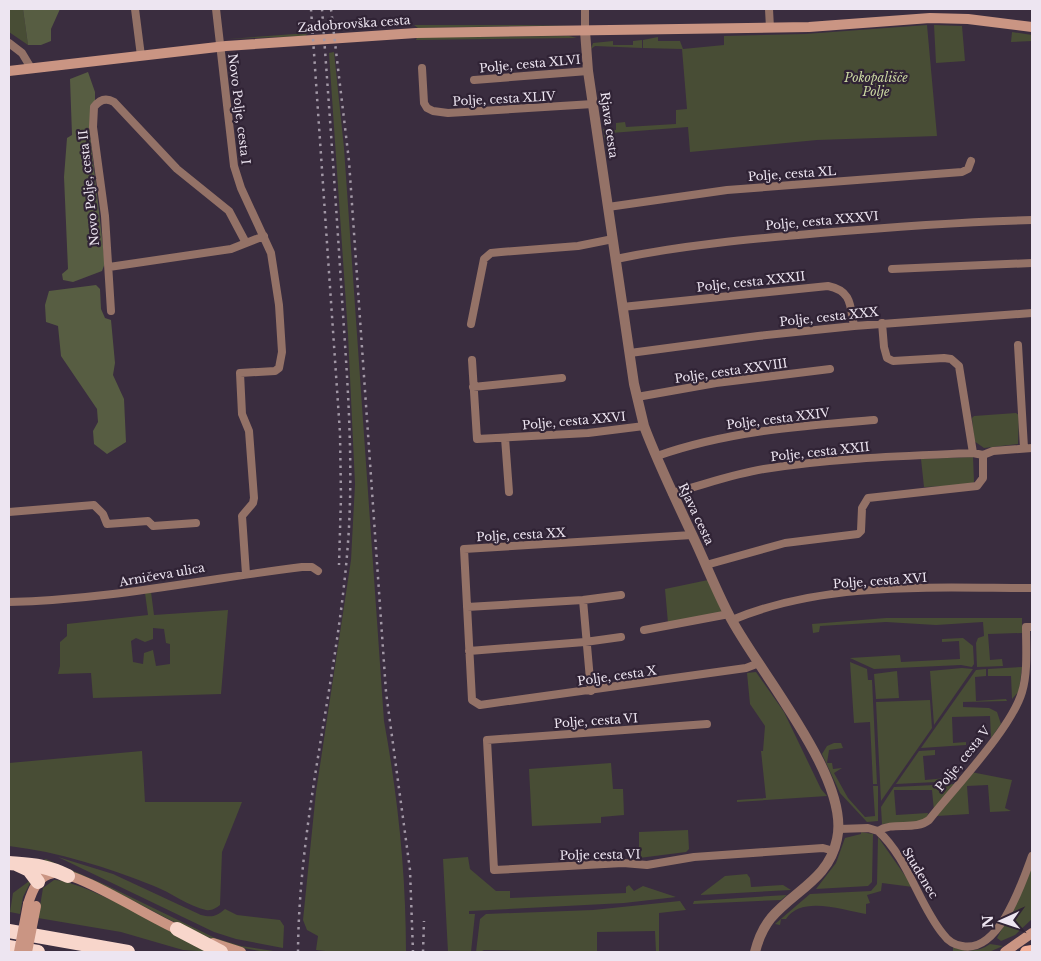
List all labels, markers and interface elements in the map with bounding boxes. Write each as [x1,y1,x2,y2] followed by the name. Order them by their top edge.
[297,12,411,35] street label: Zadobrovška cesta
[479,52,581,75] street label: Polje, cesta XLVI
[225,53,254,165] street label: Novo Polje, cesta I
[843,70,908,99] park label: Pokopališče Polje
[452,88,556,109] street label: Polje, cesta XLIV
[597,91,622,159] street label: Rjava cesta
[75,129,102,247] street label: Novo Polje, cesta II
[747,163,837,184] street label: Polje, cesta XL
[765,208,879,233] street label: Polje, cesta XXXVI
[696,268,806,295] street label: Polje, cesta XXXII
[779,304,879,329] street label: Polje, cesta XXX
[673,355,788,386] street label: Polje, cesta XXVIII
[725,405,831,432] street label: Polje, cesta XXIV
[522,409,626,433] street label: Polje, cesta XXVI
[770,439,870,464] street label: Polje, cesta XXII
[676,480,717,547] street label: Rjava cesta
[476,525,566,544] street label: Polje, cesta XX
[117,560,206,590] street label: Arničeva ulica
[833,570,927,591] street label: Polje, cesta XVI
[576,663,658,688] street label: Polje, cesta X
[554,710,638,731] street label: Polje, cesta VI
[932,723,994,794] street label: Polje, cesta V
[899,845,942,901] street label: Studenec
[559,846,641,863] street label: Polje cesta VI
[976,896,1026,946] north arrow
[979,915,997,929] text: N

